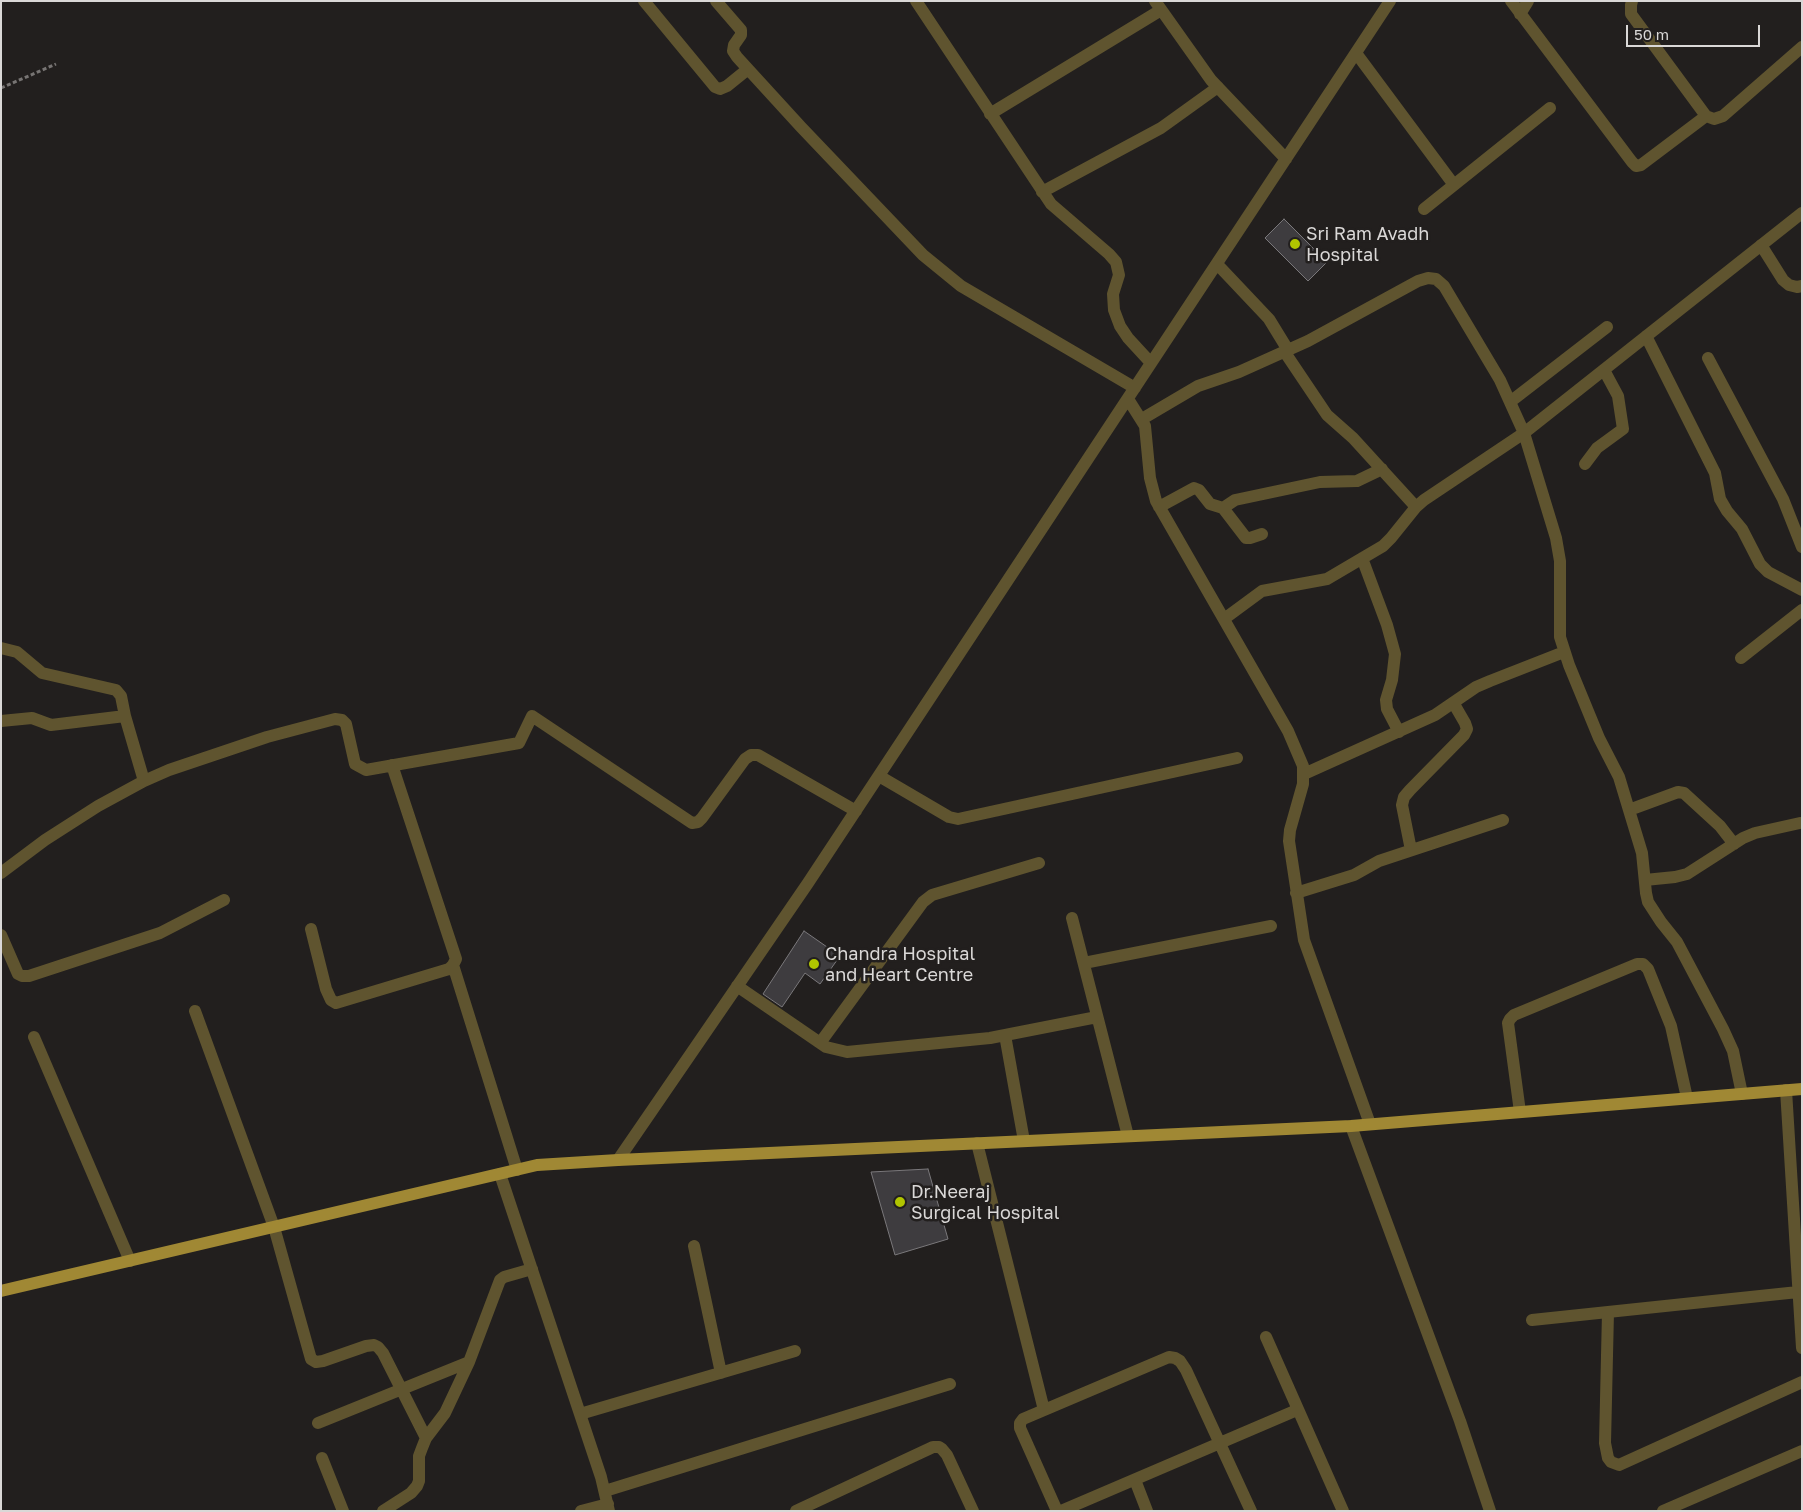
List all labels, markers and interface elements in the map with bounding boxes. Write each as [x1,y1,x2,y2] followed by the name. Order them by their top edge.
[1628,15,1762,47] scale bar
[1634,25,1669,43] text: 50 m
[1306,223,1429,266] place label: Sri Ram Avadh Hospital
[1288,237,1302,251] marker: Sri Ram Avadh Hospital
[825,943,975,986] place label: Chandra Hospital and Heart Centre
[807,957,821,971] marker: Chandra Hospital and Heart Centre
[911,1181,1059,1224] place label: Dr.Neeraj Surgical Hospital
[893,1195,907,1209] marker: Dr.Neeraj Surgical Hospital

